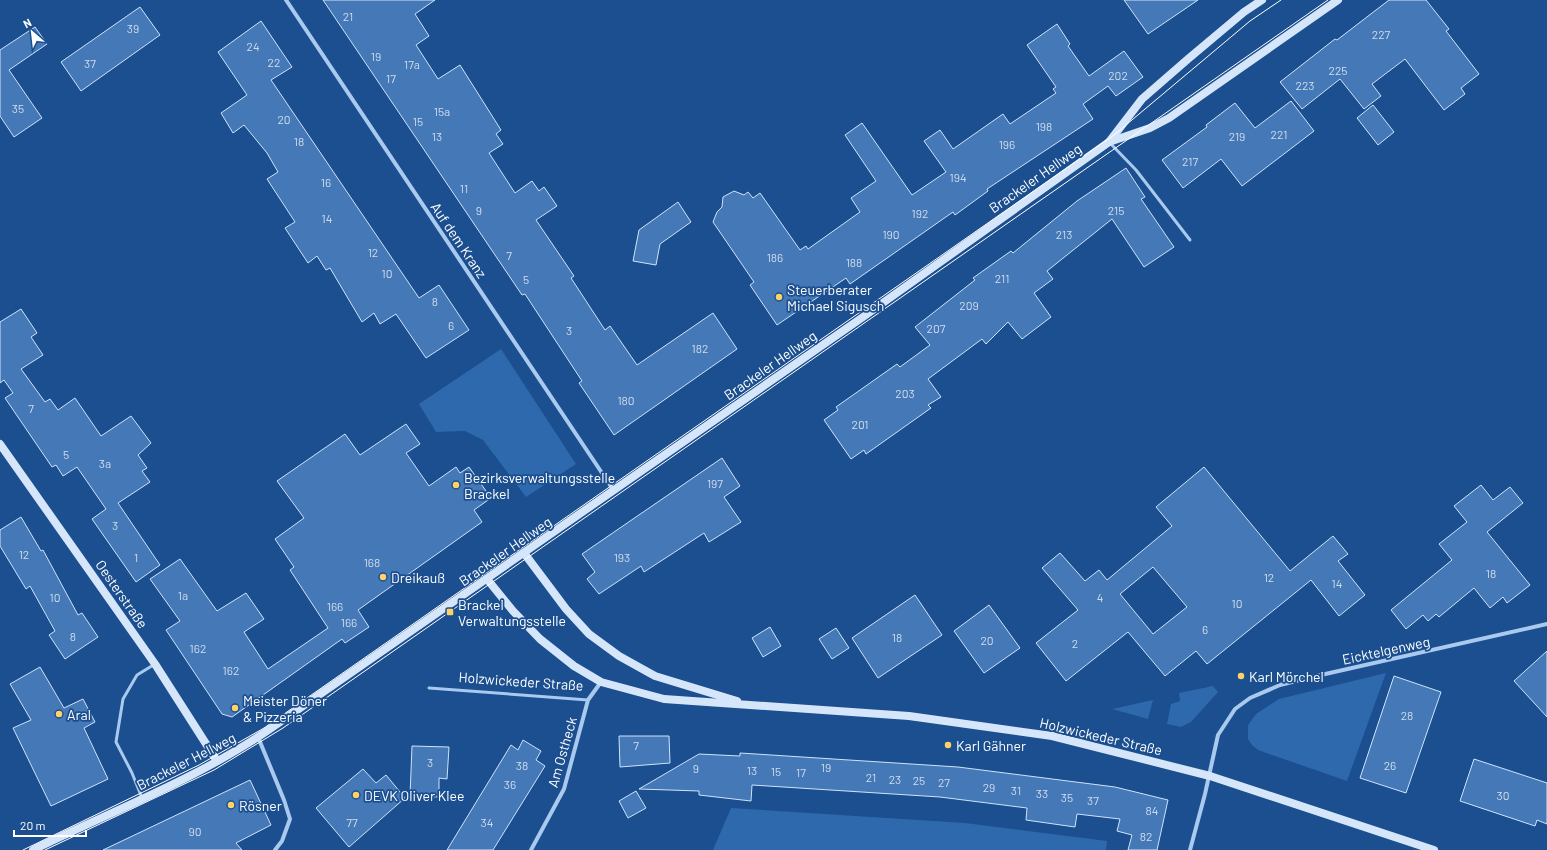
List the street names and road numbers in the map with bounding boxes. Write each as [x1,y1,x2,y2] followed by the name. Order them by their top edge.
[986,140,1084,216] street label: Brackeler Hellweg
[427,199,491,281] street label: Auf dem Kranz
[721,327,819,403] street label: Brackeler Hellweg
[456,513,554,589] street label: Brackeler Hellweg
[92,557,152,631] street label: Oesterstraße
[1341,632,1431,668] street label: Eicktelgenweg
[458,668,584,694] street label: Holzwickeder Straße
[1038,714,1164,758] street label: Holzwickeder Straße
[544,715,580,789] street label: Am Ostheck
[134,729,238,793] street label: Brackeler Hellweg

